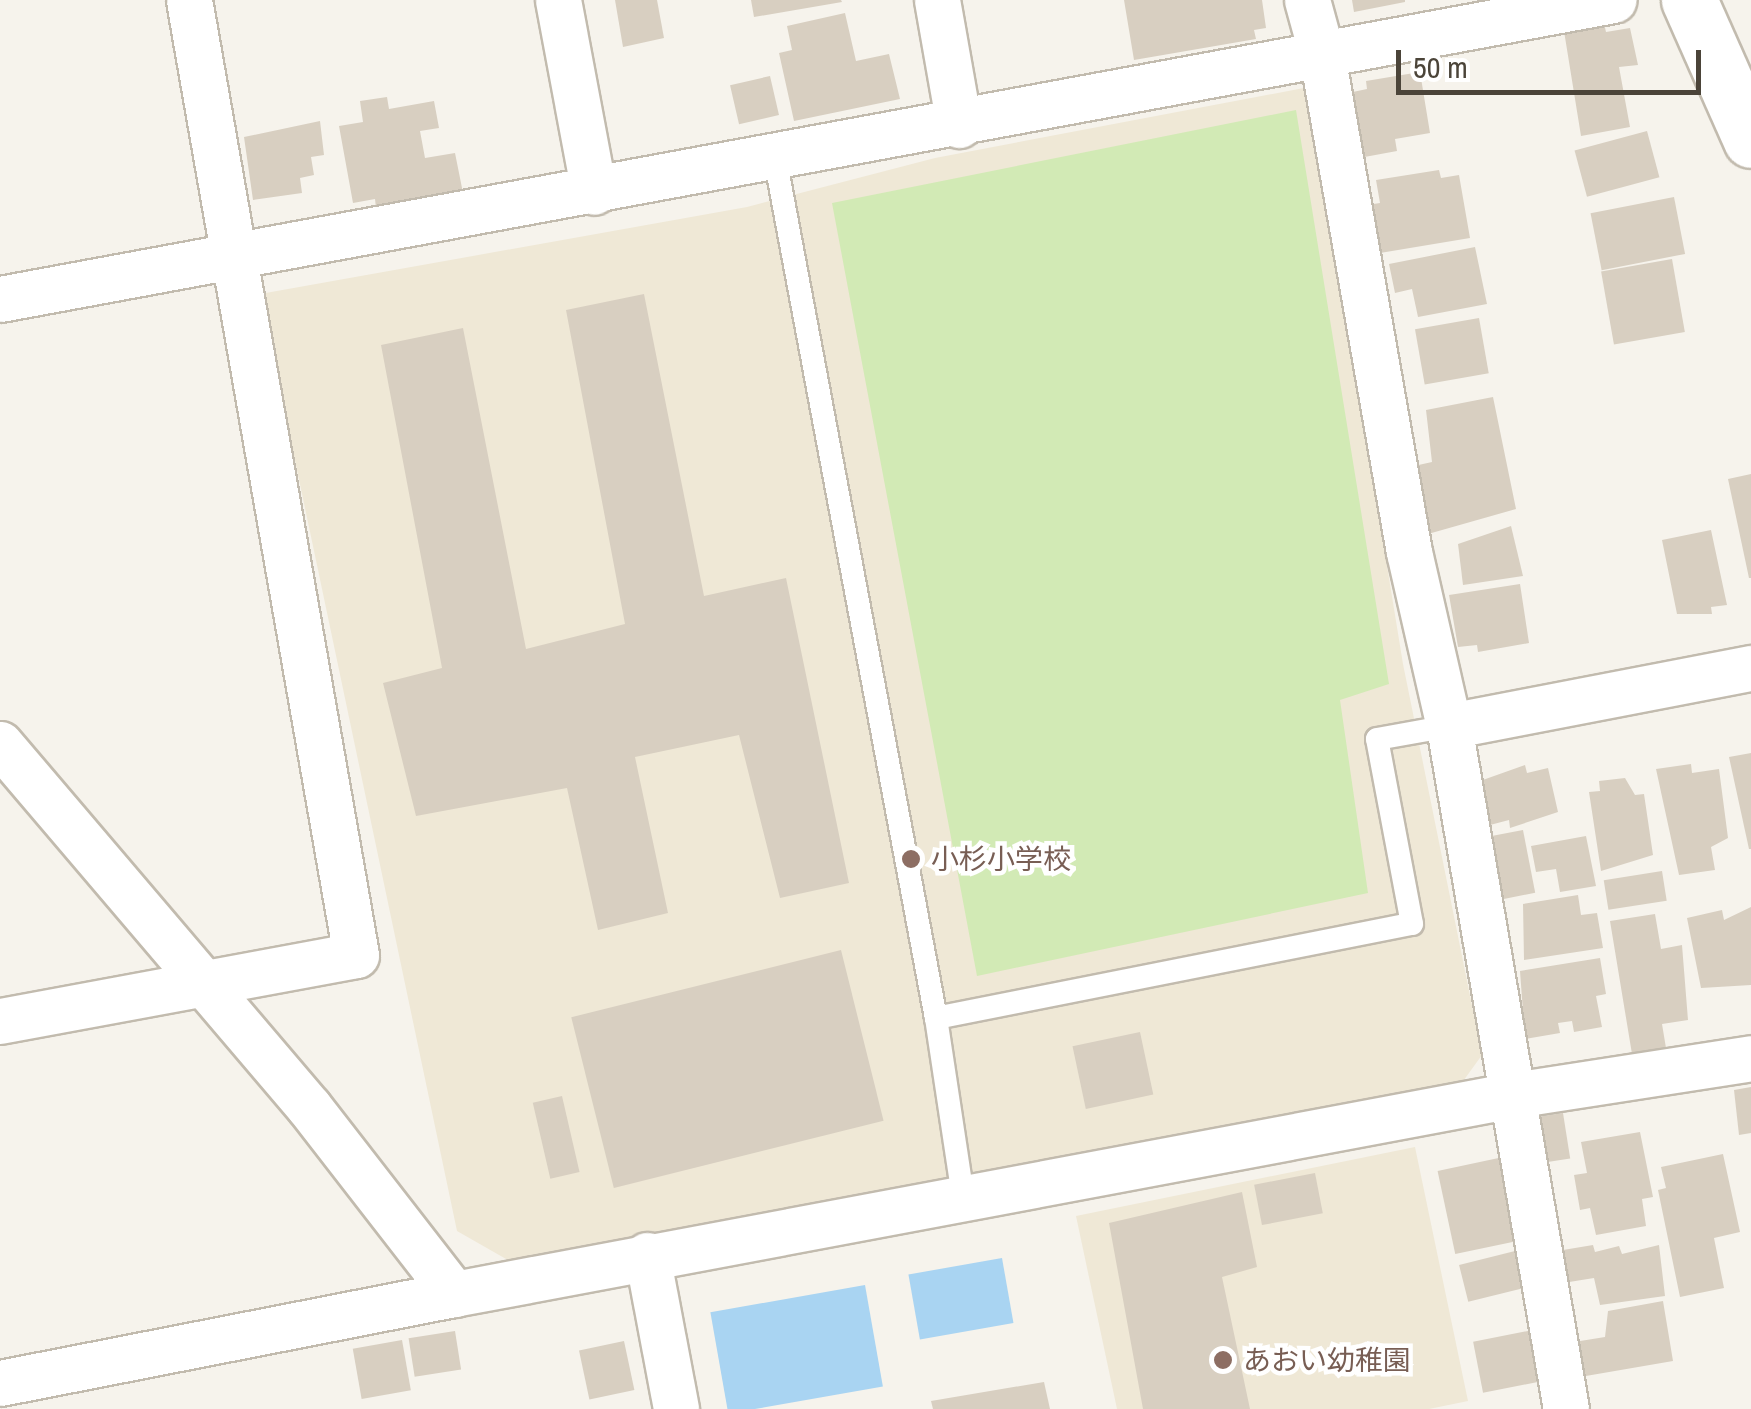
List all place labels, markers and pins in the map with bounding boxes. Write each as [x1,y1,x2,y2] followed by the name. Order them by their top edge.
[931,842,1071,876] place label: 小杉小学校
[900,848,922,870] marker: 小杉小学校
[1243,1343,1411,1377] place label: あおい幼稚園
[1212,1349,1234,1371] marker: あおい幼稚園

